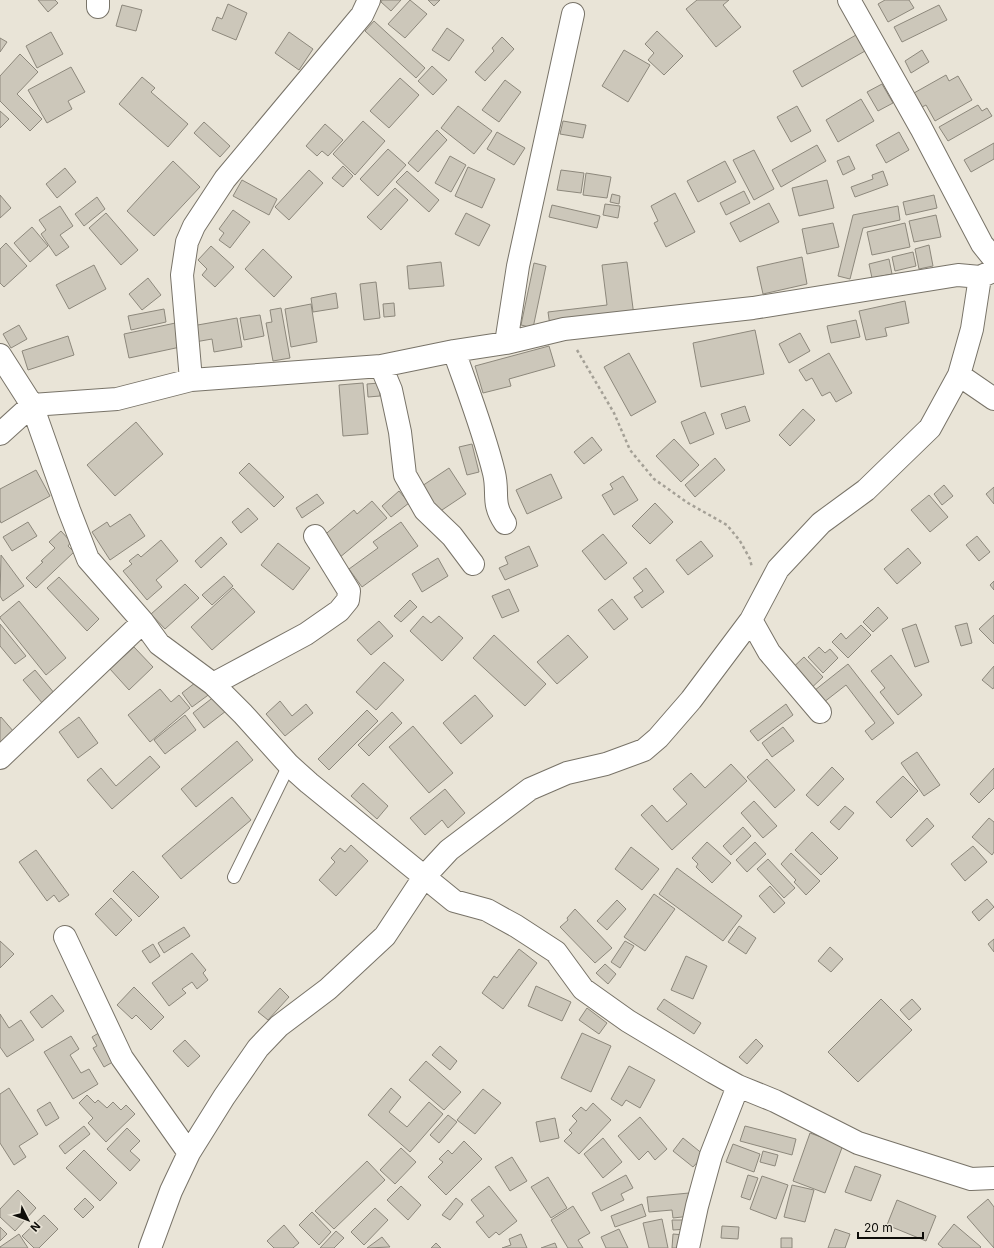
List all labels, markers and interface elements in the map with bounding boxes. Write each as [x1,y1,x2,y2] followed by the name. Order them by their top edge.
[8,1200,48,1240] north arrow
[858,1214,923,1240] scale bar
[27,1219,43,1234] text: N
[864,1220,893,1235] text: 20 m

